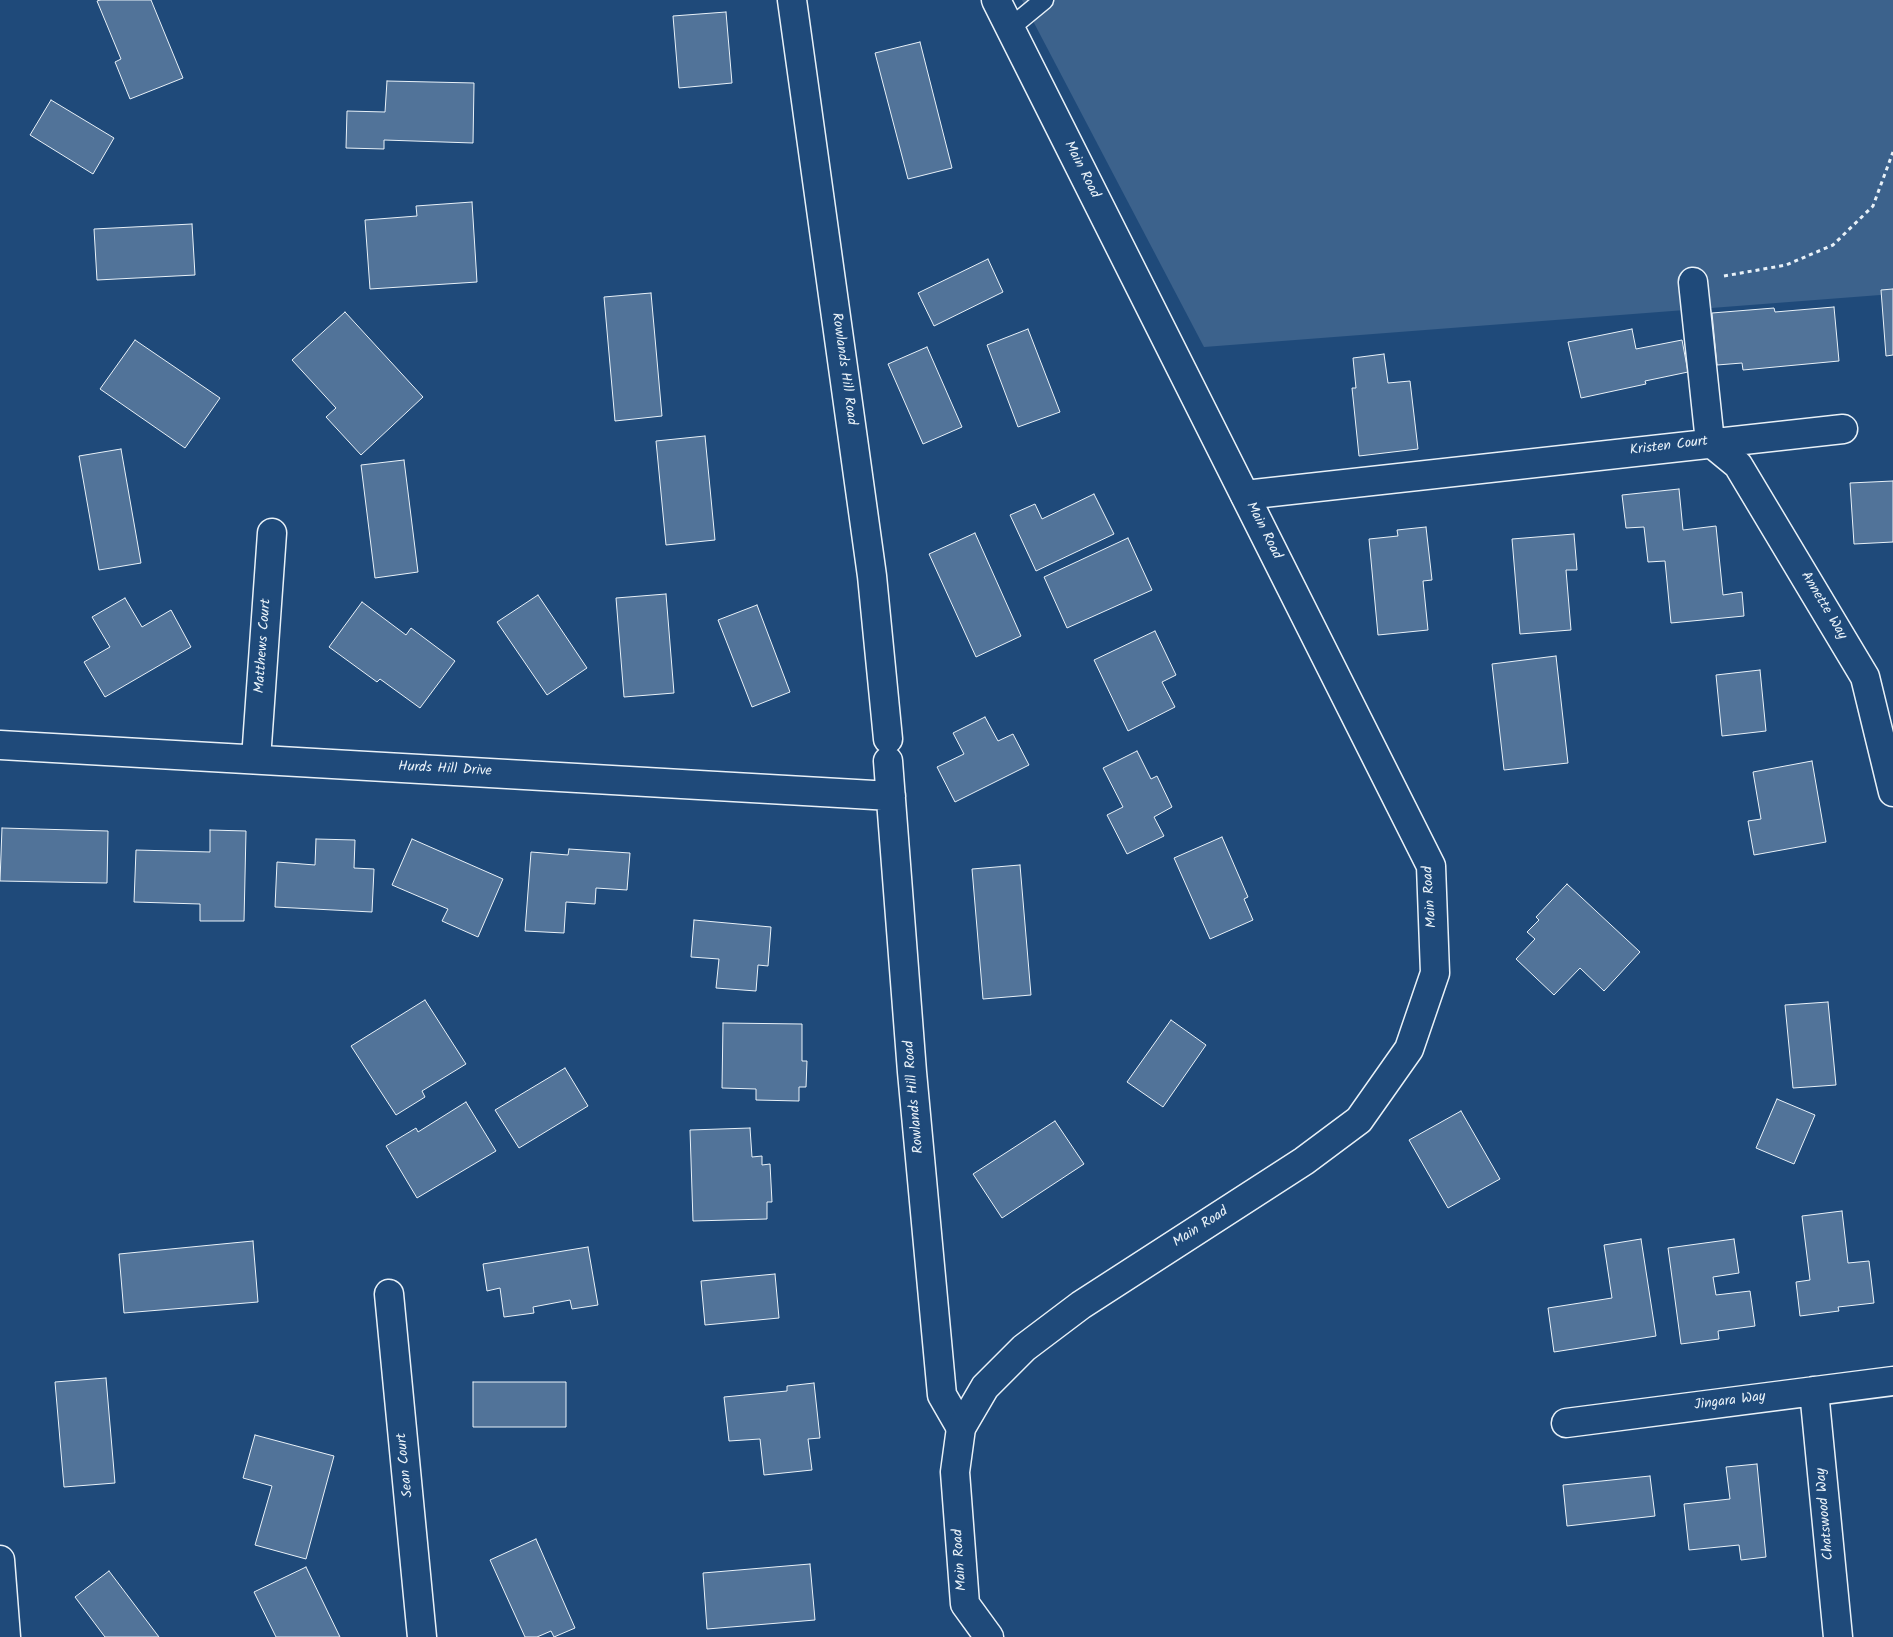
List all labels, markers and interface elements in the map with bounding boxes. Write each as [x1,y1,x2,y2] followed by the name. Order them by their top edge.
[1059,139,1103,201] street label: Main Road
[827,312,859,426] street label: Rowlands Hill Road
[1629,434,1709,460] street label: Kristen Court
[1241,500,1285,562] street label: Main Road
[1796,569,1850,643] street label: Annette Way
[252,598,276,694] street label: Matthews Court
[398,759,492,781] street label: Hurds Hill Drive
[1420,865,1442,929] street label: Main Road
[902,1040,928,1154] street label: Rowlands Hill Road
[1170,1204,1232,1252] street label: Main Road
[1694,1389,1766,1415] street label: Jingara Way
[394,1432,418,1498] street label: Sean Court
[1814,1467,1838,1561] street label: Chatswood Way
[950,1528,972,1592] street label: Main Road

